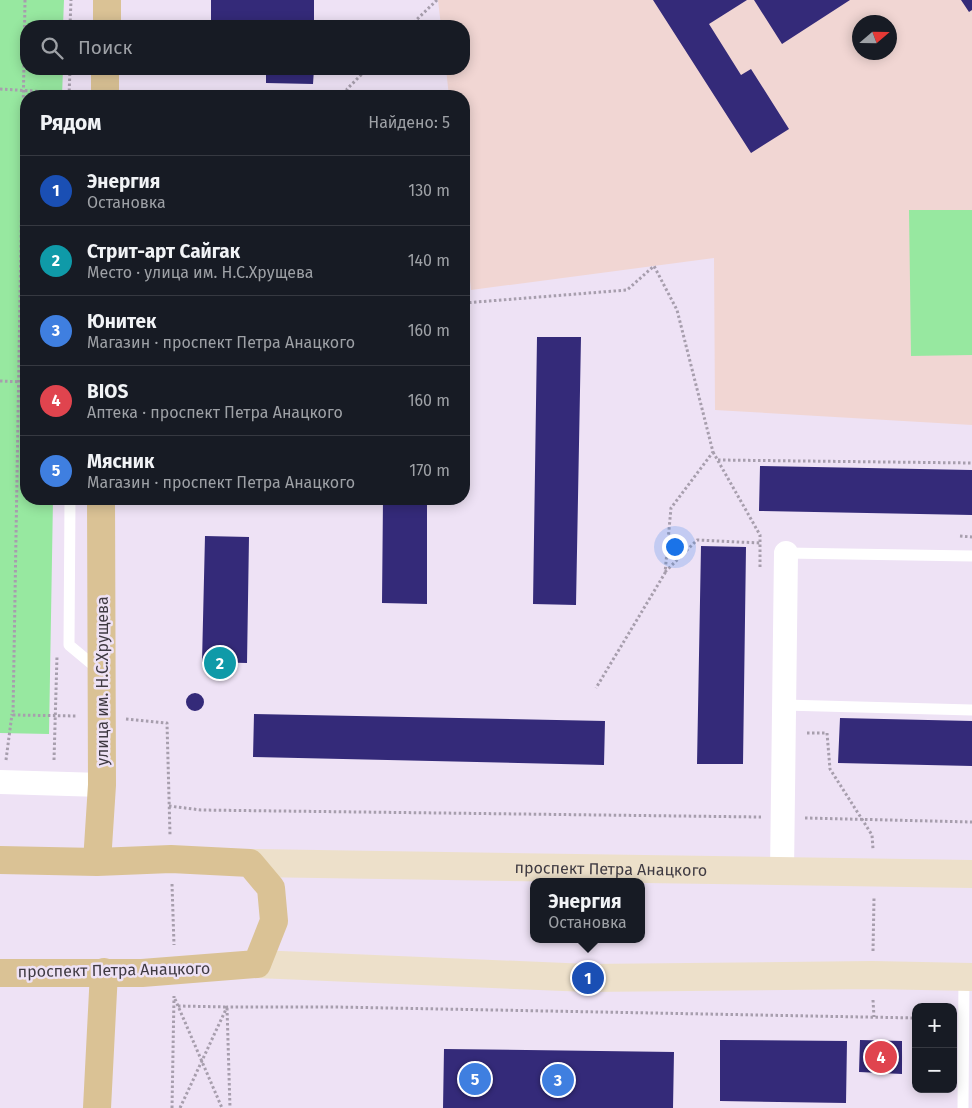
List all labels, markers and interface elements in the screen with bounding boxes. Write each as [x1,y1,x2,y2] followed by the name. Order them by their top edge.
[852,15,897,60] north arrow
[20,20,470,75] search box
[38,34,66,62] icon: search
[78,36,132,59] text: Поиск
[40,110,101,136] text: Рядом
[368,113,450,132] text: Найдено: 5
[87,170,160,193] text: Энергия
[52,181,60,200] text: 1
[408,181,450,200] text: 130 m
[87,193,166,212] text: Остановка
[87,240,240,263] text: Стрит-арт Сайгак
[52,251,60,270] text: 2
[408,251,450,270] text: 140 m
[87,263,314,282] text: Место · улица им. Н.С.Хрущева
[87,310,156,333] text: Юнитек
[52,321,60,340] text: 3
[408,321,450,340] text: 160 m
[87,333,355,352] text: Магазин · проспект Петра Анацкого
[87,380,128,403] text: BIOS
[51,391,61,410] text: 4
[408,391,450,410] text: 160 m
[87,403,343,422] text: Аптека · проспект Петра Анацкого
[87,450,154,473] text: Мясник
[52,461,60,480] text: 5
[409,461,450,480] text: 170 m
[87,473,355,492] text: Магазин · проспект Петра Анацкого
[662,534,688,560] your location
[93,596,112,766] street label: улица им. Н.С.Хрущева
[204,644,236,682] pin: 2
[514,858,707,879] street label: проспект Петра Анацкого
[530,878,645,943] popup
[548,890,621,913] text: Энергия
[548,913,627,932] text: Остановка
[18,959,210,981] street label: проспект Петра Анацкого
[572,959,604,997] pin: 1
[912,1003,957,1093] map controls
[912,1003,957,1048] button: +
[865,1038,897,1076] pin: 4
[912,1048,957,1093] button: −
[459,1060,491,1098] pin: 5
[542,1061,574,1099] pin: 3

